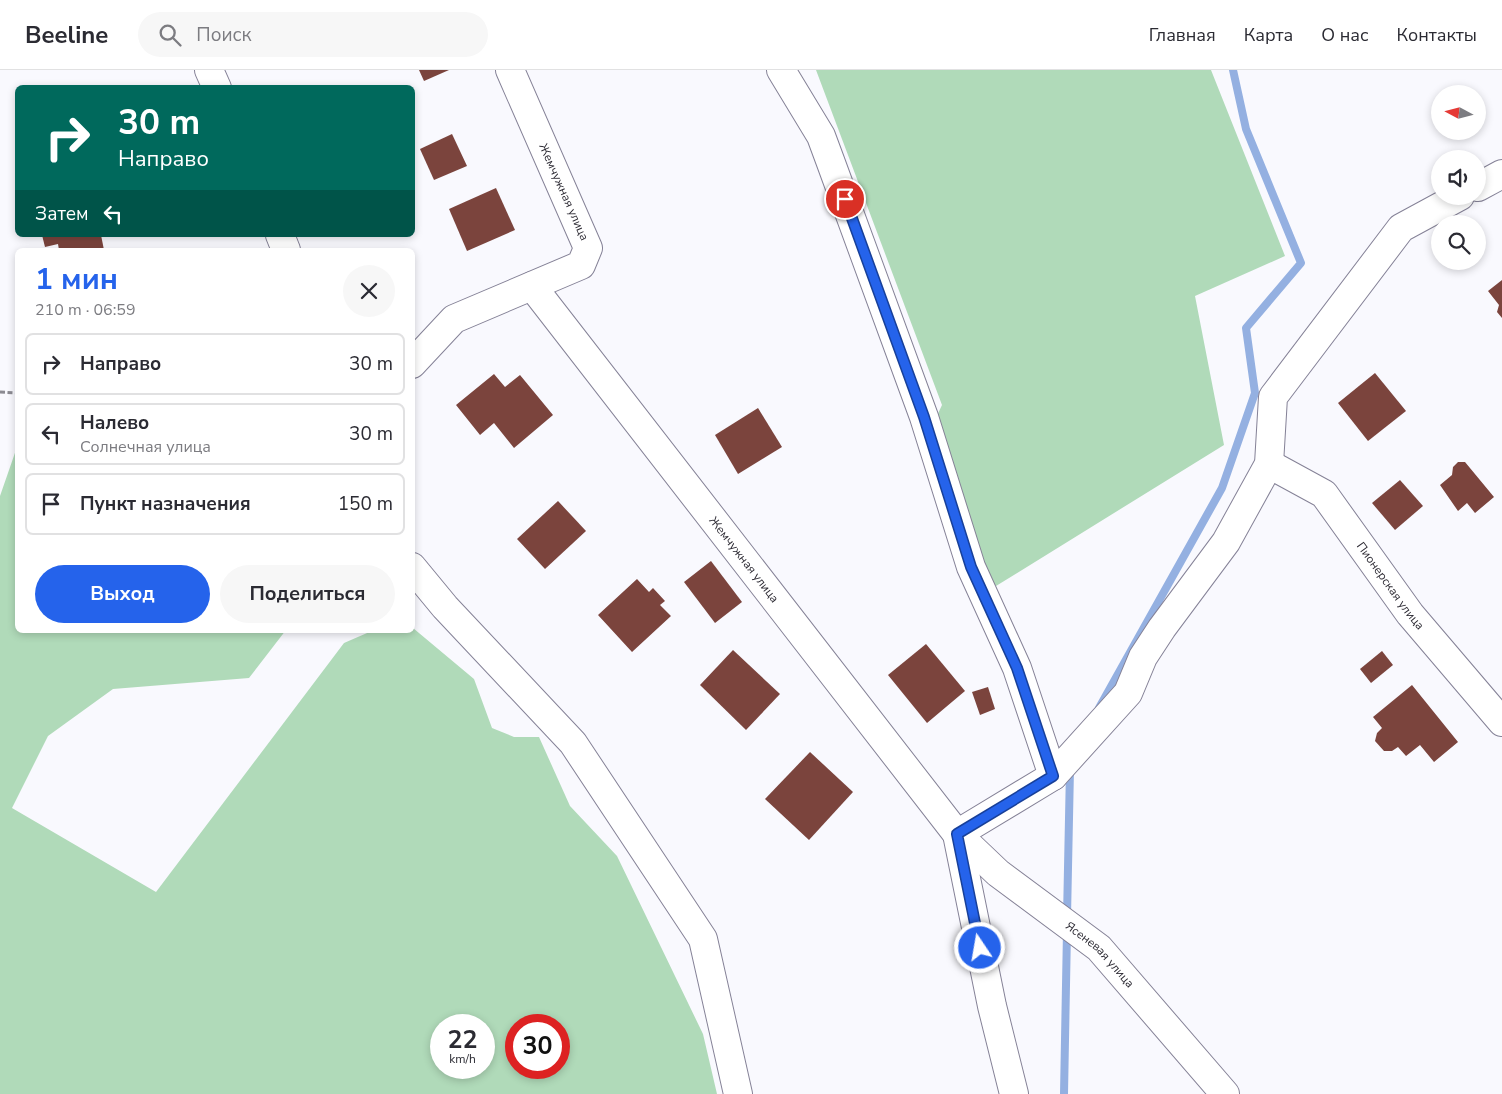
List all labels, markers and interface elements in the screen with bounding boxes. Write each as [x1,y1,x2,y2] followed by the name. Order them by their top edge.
[138,12,488,57] search box
[25,19,108,51] text: Beeline
[156,21,184,49] icon: search
[196,22,252,48] text: Поиск
[1149,23,1216,47] text: Главная
[1244,23,1293,47] text: Карта
[1321,23,1369,47] text: О нас
[1397,23,1477,47] text: Контакты
[1431,85,1486,140] north arrow
[1431,85,1486,270] map controls
[118,99,200,146] text: 30 m
[35,105,100,170] icon: right
[535,141,593,243] street label: Жемчужная улица
[118,144,209,174] text: Направо
[1431,150,1486,205] button: sound
[824,178,866,220] pin
[831,185,859,213] icon: arrive
[99,200,127,228] icon: left
[35,201,89,227] text: Затем
[1431,215,1486,270] button: search
[35,259,118,300] text: 1 мин
[343,265,395,317] button: close
[35,299,136,321] text: 210 m · 06:59
[37,350,65,378] icon: right
[80,351,161,377] text: Направо
[349,351,393,377] text: 30 m
[80,410,149,436] text: Налево
[37,420,65,448] icon: left
[349,421,393,447] text: 30 m
[80,436,211,458] text: Солнечная улица
[37,490,65,518] icon: arrive
[80,491,251,517] text: Пункт назначения
[338,491,393,517] text: 150 m
[706,513,783,606] street label: Жемчужная улица
[1353,539,1428,633] street label: Пионерская улица
[35,565,210,623] button: Выход
[220,565,395,623] button: Поделиться
[1062,918,1138,991] street label: Ясеневая улица
[953,921,1005,973] position arrow
[505,1014,570,1079] speed limit sign: 30
[447,1023,478,1057] text: 22
[449,1051,476,1067] text: km/h

